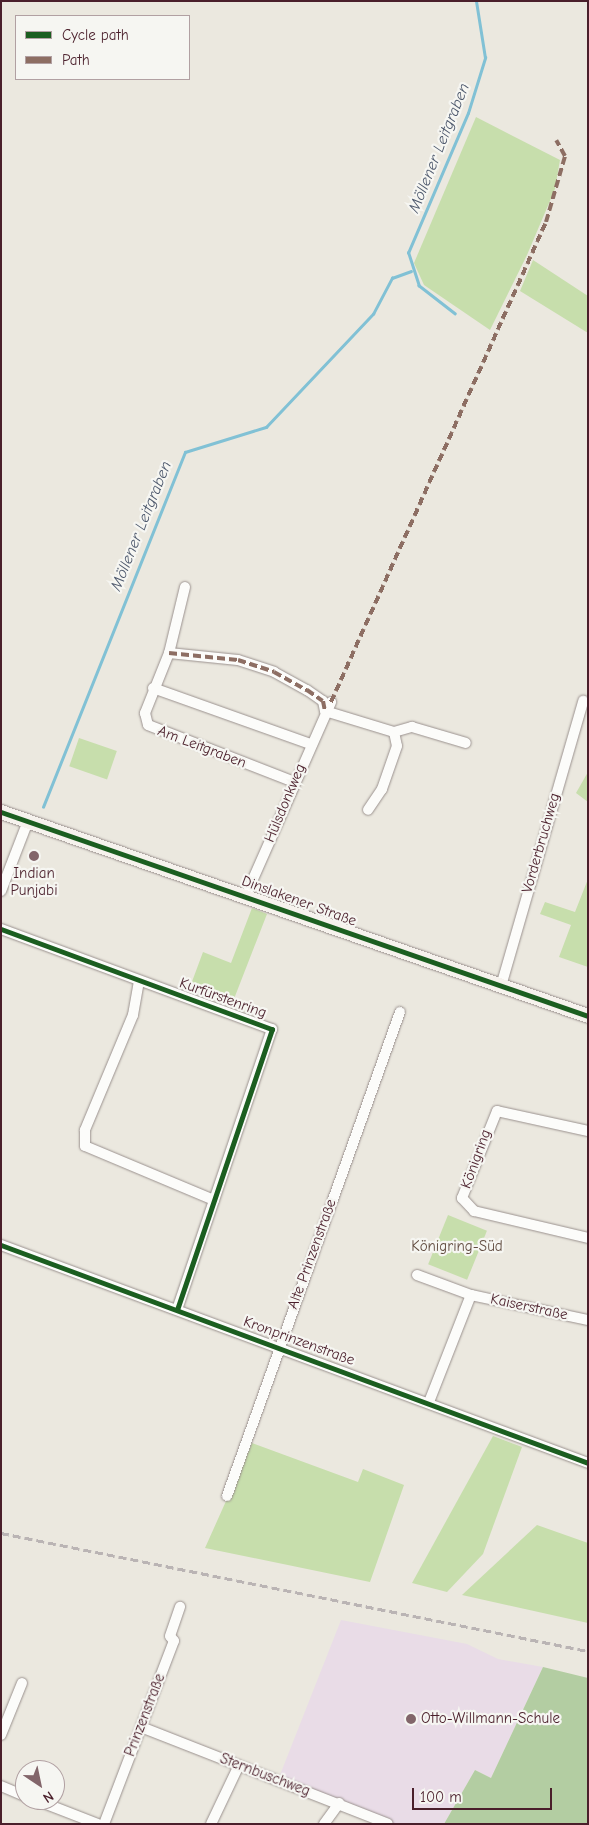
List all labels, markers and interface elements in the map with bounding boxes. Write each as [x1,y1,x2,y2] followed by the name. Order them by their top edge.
[15,15,190,80] legend
[62,26,129,44] text: Cycle path
[62,51,90,69] text: Path
[404,80,474,216] water label: Möllener Leitgraben
[106,458,176,594] water label: Möllener Leitgraben
[155,722,249,772] street label: Am Leitgraben
[260,761,310,845] street label: Hülsdonkweg
[518,791,564,895] street label: Vorderbruchweg
[28,850,40,862] marker: Indian Punjabi
[10,864,58,899] place label: Indian Punjabi
[239,872,359,930] street label: Dinslakener Straße
[177,974,269,1022] street label: Kurfürstenring
[457,1127,495,1191] street label: Königring
[284,1197,340,1311] street label: Alte Prinzenstraße
[411,1238,503,1256] park label: Königring-Süd
[489,1290,569,1324] street label: Kaiserstraße
[241,1312,357,1370] street label: Kronprinzenstraße
[121,1671,169,1759] street label: Prinzenstraße
[421,1710,560,1728] place label: Otto-Willmann-Schule
[405,1713,417,1725] marker: Otto-Willmann-Schule
[217,1750,313,1800] street label: Sternbuschweg
[15,1760,65,1810] north arrow
[414,1778,554,1810] scale bar
[40,1787,57,1807] text: N
[420,1788,462,1806] text: 100 m

